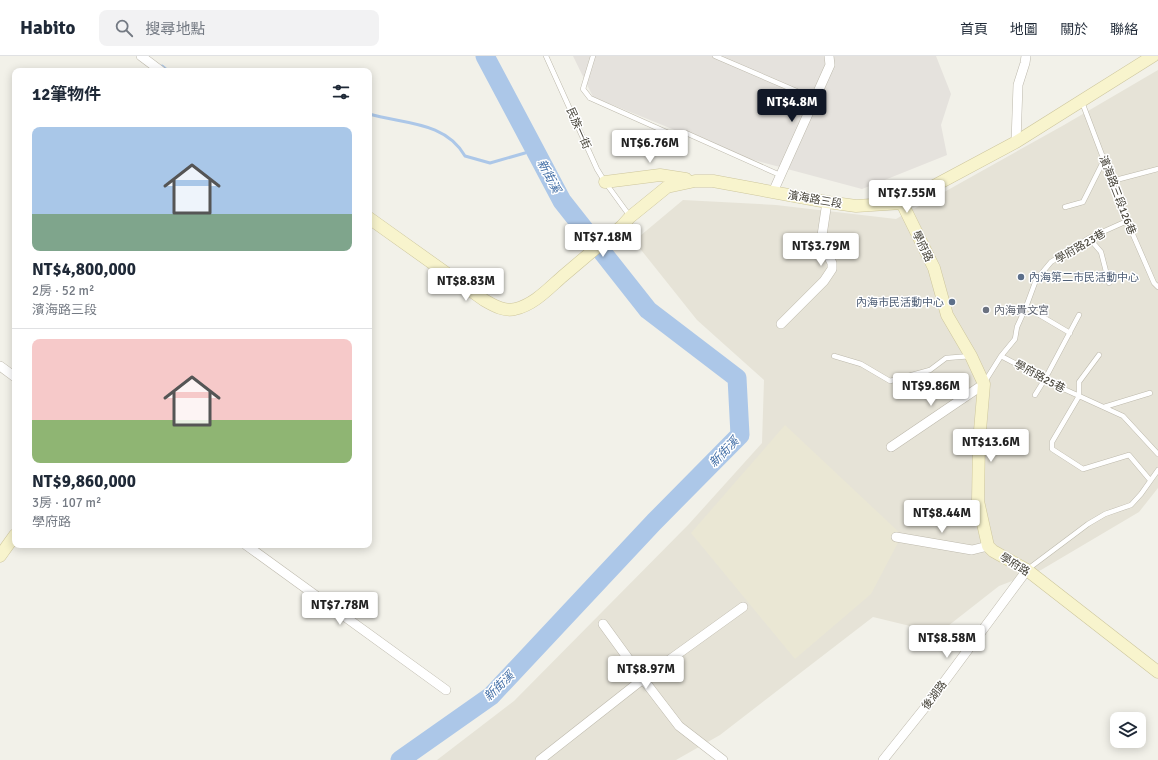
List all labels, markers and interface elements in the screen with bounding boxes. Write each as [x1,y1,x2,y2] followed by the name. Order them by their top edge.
[99,10,379,46] search box
[20,16,75,40] text: Habito
[113,17,135,39] icon: search
[145,20,205,38] text: 搜尋地點
[960,21,988,38] text: 首頁
[1010,21,1038,38] text: 地圖
[1060,21,1088,38] text: 關於
[1110,21,1138,38] text: 聯絡
[330,81,352,103] icon: filters
[32,84,101,105] text: 12筆物件
[755,89,829,123] pin: NT$4.8M
[766,94,818,110] text: NT$4.8M
[564,105,593,151] street label: 民族一街
[609,130,691,164] pin: NT$6.76M
[621,135,679,151] text: NT$6.76M
[156,153,228,225] icon: home
[1096,154,1139,237] street label: 濱海路三段126巷
[533,157,565,197] water label: 新街溪
[866,180,948,214] pin: NT$7.55M
[878,185,936,201] text: NT$7.55M
[787,188,843,211] street label: 濱海路三段
[562,224,644,258] pin: NT$7.18M
[1053,227,1108,266] street label: 學府路23巷
[574,229,632,245] text: NT$7.18M
[909,229,936,264] street label: 學府路
[780,233,862,267] pin: NT$3.79M
[792,238,850,254] text: NT$3.79M
[32,259,136,280] text: NT$4,800,000
[425,268,507,302] pin: NT$8.83M
[1029,271,1139,284] place label: 內海第二市民活動中心
[1016,272,1026,282] marker: 內海第二市民活動中心
[437,273,495,289] text: NT$8.83M
[32,283,94,299] text: 2房 · 52 m²
[856,296,944,309] place label: 內海市民活動中心
[947,297,957,307] marker: 內海市民活動中心
[32,302,97,318] text: 濱海路三段
[994,304,1049,317] place label: 內海貴文宮
[981,305,991,315] marker: 內海貴文宮
[1012,358,1067,395] street label: 學府路25巷
[156,365,228,437] icon: home
[890,373,972,407] pin: NT$9.86M
[902,378,960,394] text: NT$9.86M
[950,429,1032,463] pin: NT$13.6M
[706,433,744,471] water label: 新街溪
[962,434,1020,450] text: NT$13.6M
[32,471,136,492] text: NT$9,860,000
[32,495,101,511] text: 3房 · 107 m²
[901,500,983,534] pin: NT$8.44M
[913,505,971,521] text: NT$8.44M
[32,514,71,530] text: 學府路
[997,550,1032,579] street label: 學府路
[299,592,381,626] pin: NT$7.78M
[311,597,369,613] text: NT$7.78M
[906,625,988,659] pin: NT$8.58M
[918,630,976,646] text: NT$8.58M
[605,656,687,690] pin: NT$8.97M
[617,661,675,677] text: NT$8.97M
[481,667,519,704] water label: 新街溪
[919,678,950,712] street label: 後湖路
[1110,712,1146,748] map controls
[1110,712,1146,748] button: layers

